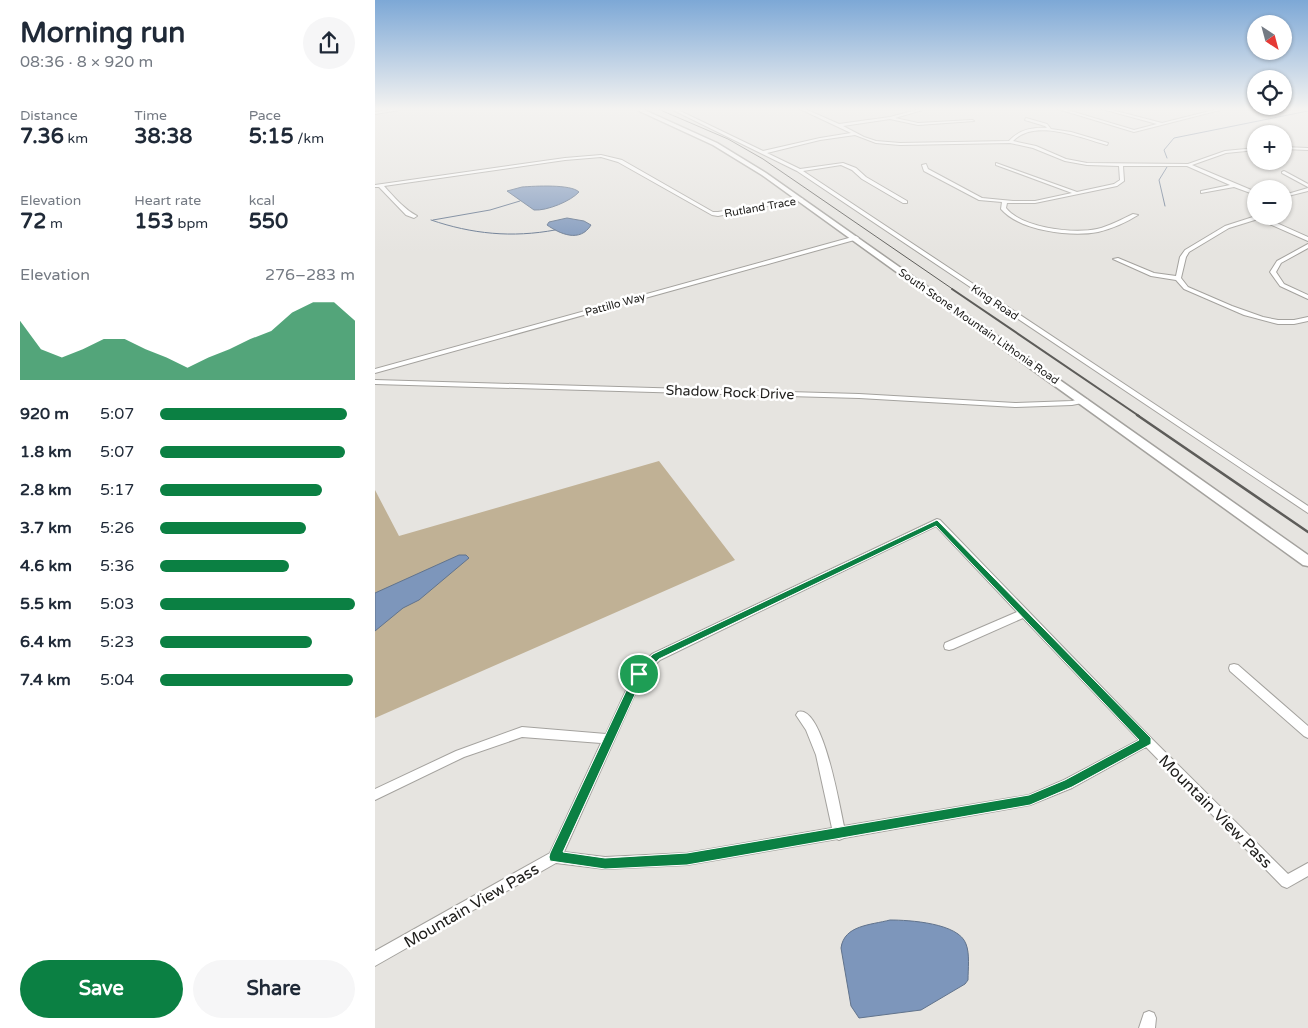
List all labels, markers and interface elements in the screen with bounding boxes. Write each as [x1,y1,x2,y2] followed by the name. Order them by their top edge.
[1247,15,1293,60] north arrow
[1247,15,1292,225] map controls
[20,16,185,50] text: Morning run
[303,17,355,69] button: share
[20,52,153,72] text: 08:36 · 8 × 920 m
[1247,70,1292,115] button: locate
[20,107,78,124] text: Distance
[134,107,167,124] text: Time
[249,107,281,124] text: Pace
[20,124,64,149] text: 7.36
[134,124,193,149] text: 38:38
[249,124,294,149] text: 5:15
[1247,125,1292,170] button: +
[64,130,88,147] text: km
[294,130,324,147] text: /km
[1247,180,1292,225] button: −
[20,192,81,209] text: Elevation
[134,192,201,209] text: Heart rate
[249,192,275,209] text: kcal
[723,195,797,220] street label: Rutland Trace
[20,209,46,234] text: 72
[134,209,174,234] text: 153
[249,209,288,234] text: 550
[46,215,63,232] text: m
[174,215,208,232] text: bpm
[20,265,90,285] text: Elevation
[265,265,355,285] text: 276–283 m
[896,266,1062,387] street label: South Stone Mountain Lithonia Road
[969,282,1021,323] street label: King Road
[584,290,647,319] street label: Pattillo Way
[665,382,795,403] street label: Shadow Rock Drive
[20,404,69,424] text: 920 m
[100,404,134,424] text: 5:07
[20,442,72,462] text: 1.8 km
[100,442,134,462] text: 5:07
[20,480,72,500] text: 2.8 km
[100,480,134,500] text: 5:17
[20,518,72,538] text: 3.7 km
[100,518,134,538] text: 5:26
[20,556,72,576] text: 4.6 km
[100,556,134,576] text: 5:36
[20,594,72,614] text: 5.5 km
[100,594,134,614] text: 5:03
[20,632,72,652] text: 6.4 km
[100,632,134,652] text: 5:23
[618,653,660,695] pin
[625,660,653,688] icon: arrive
[20,670,71,690] text: 7.4 km
[100,670,134,690] text: 5:04
[1154,751,1276,873] street label: Mountain View Pass
[400,859,543,953] street label: Mountain View Pass
[20,960,183,1018] button: Save
[193,960,355,1018] button: Share

